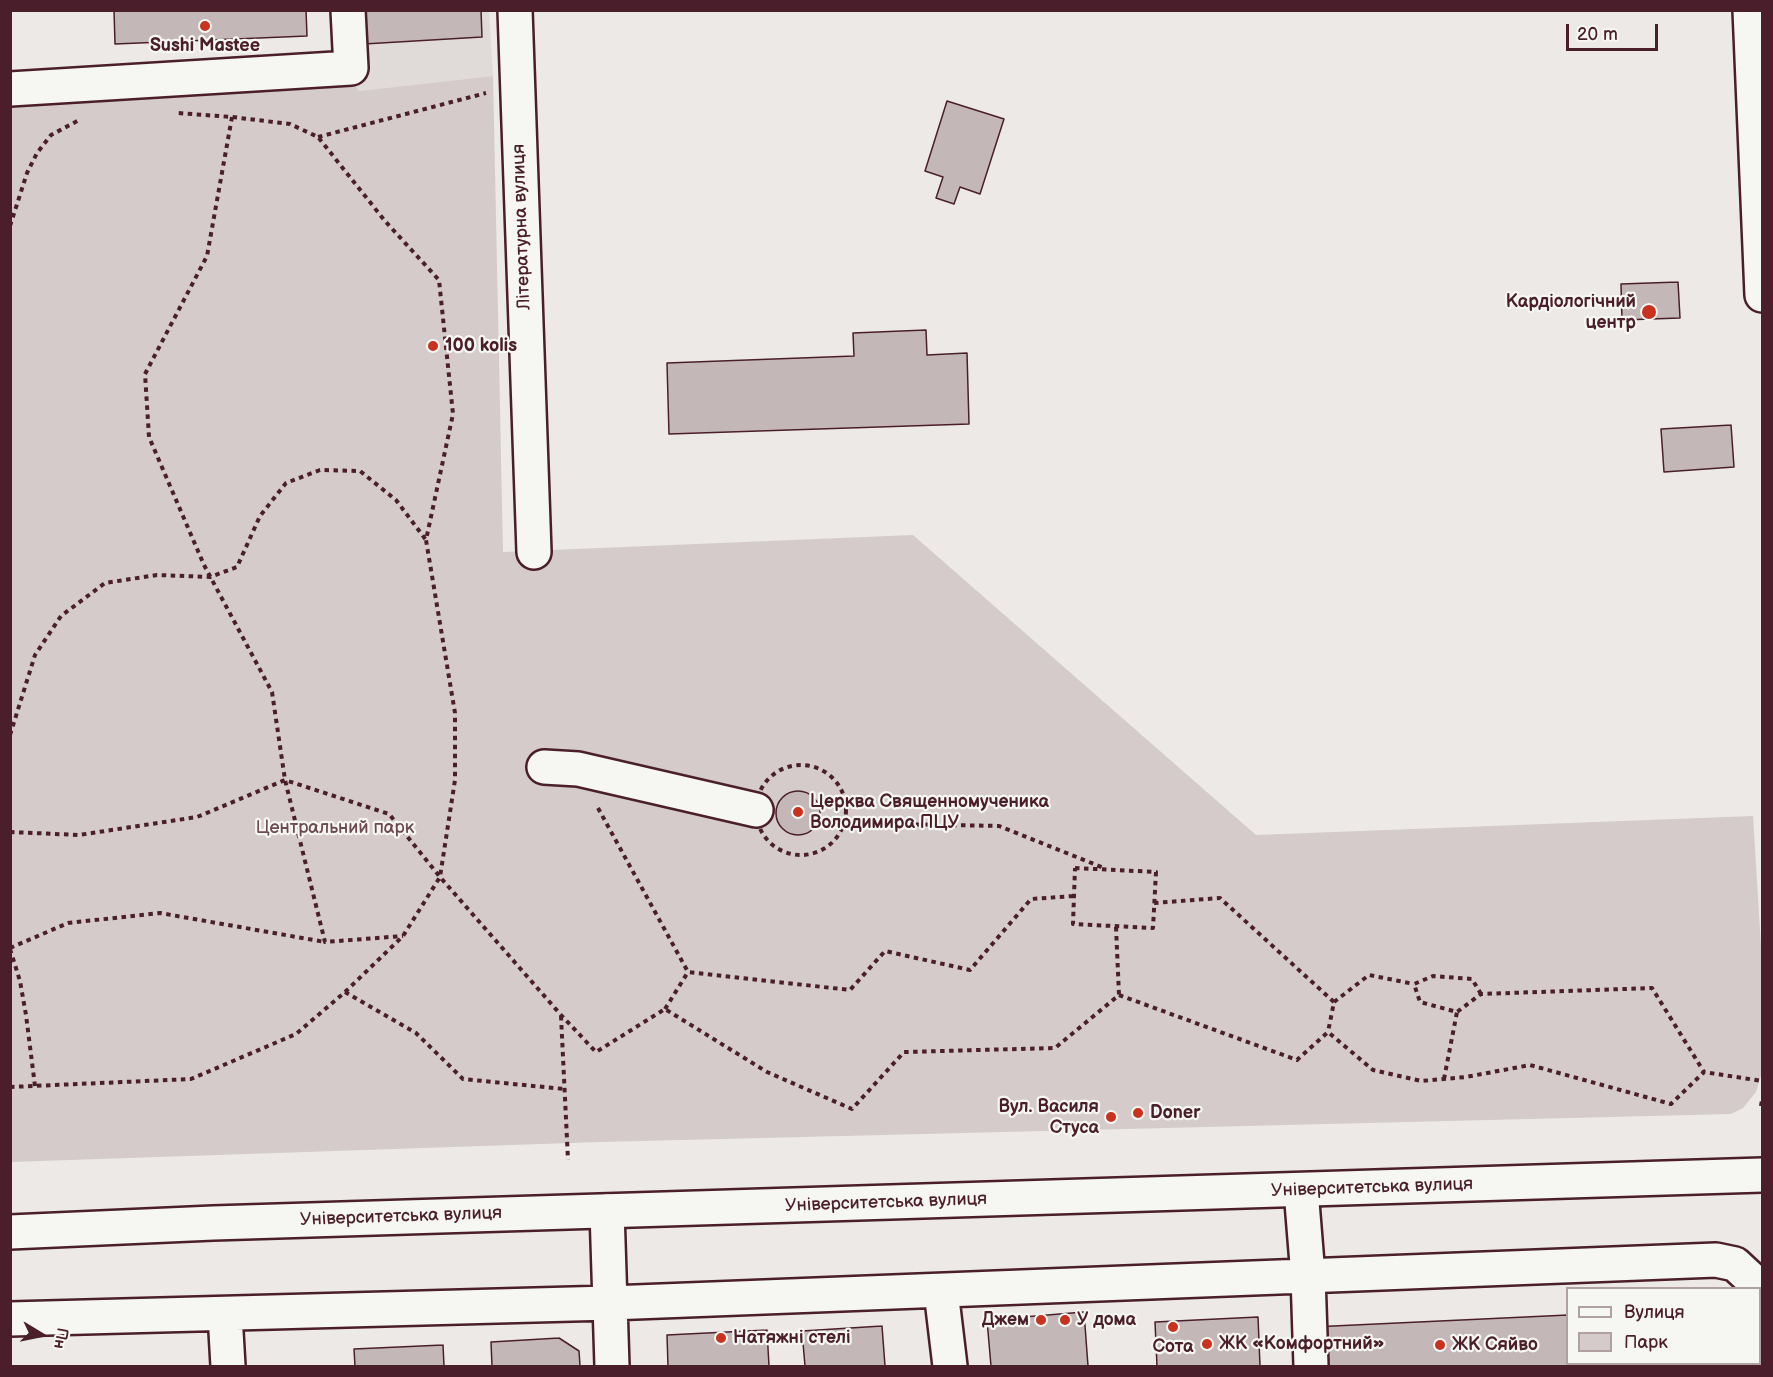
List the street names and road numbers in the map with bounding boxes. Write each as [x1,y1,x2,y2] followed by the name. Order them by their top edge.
[508,144,536,310] street label: Літературна вулиця
[1271,1174,1473,1202] street label: Університетська вулиця
[785,1189,987,1217] street label: Університетська вулиця
[300,1203,502,1231] street label: Університетська вулиця

